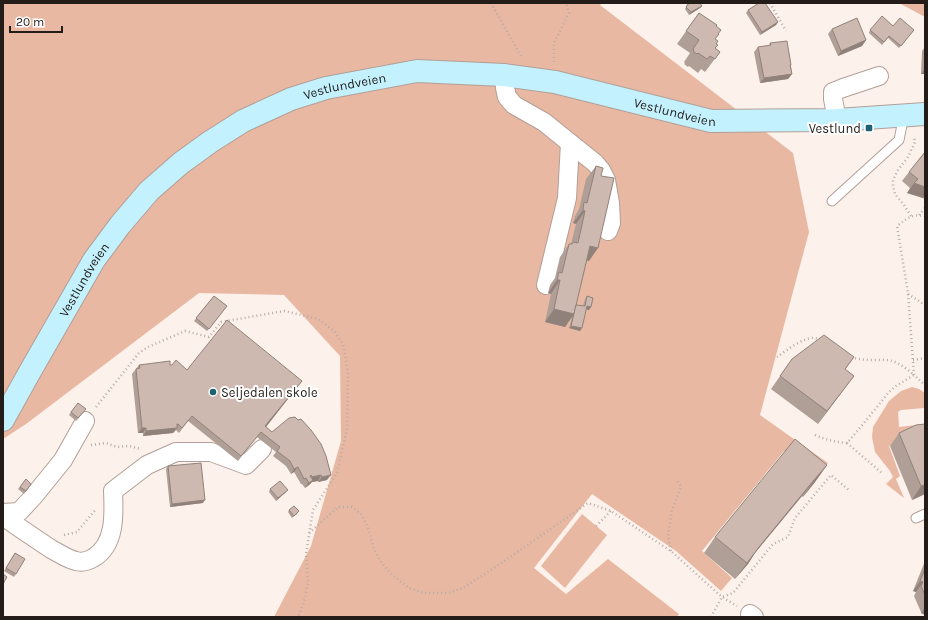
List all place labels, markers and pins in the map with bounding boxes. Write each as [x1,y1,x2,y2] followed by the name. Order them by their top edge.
[809,121,861,136] place label: Vestlund
[864,123,874,133] marker: Vestlund
[221,385,318,400] place label: Seljedalen skole
[208,387,218,397] marker: Seljedalen skole

